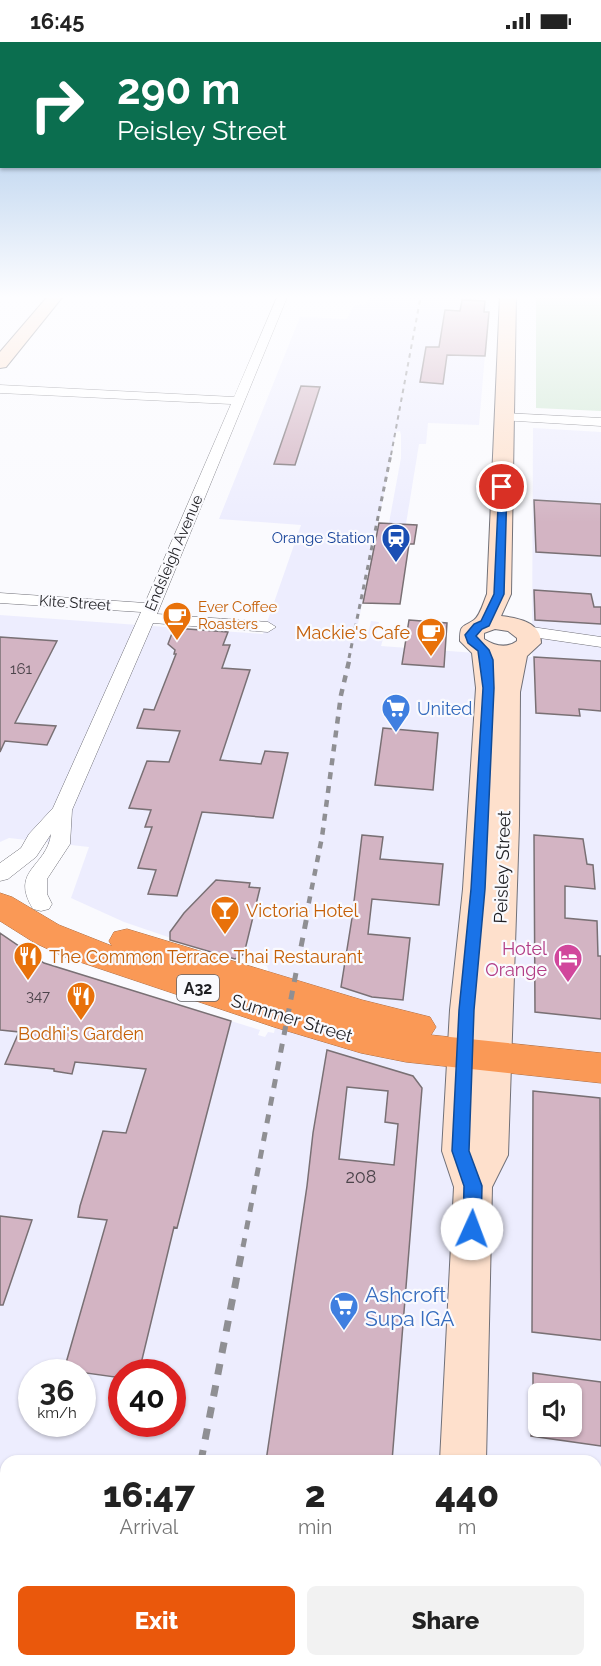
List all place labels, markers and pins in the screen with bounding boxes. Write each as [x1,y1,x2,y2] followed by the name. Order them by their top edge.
[476,461,527,512] pin
[380,522,412,564] station icon: Orange Station
[272,529,375,547] place label: Orange Station
[198,598,277,633] place label: Ever Coffee Roasters
[161,600,193,642] cafe icon: Ever Coffee Roasters
[415,616,447,658] cafe icon: Mackie's Cafe
[296,622,410,643] place label: Mackie's Cafe
[380,692,412,734] supermarket icon: United
[417,698,473,719] place label: United
[209,894,241,936] bar icon: Victoria Hotel
[246,900,358,921] place label: Victoria Hotel
[485,938,547,980] place label: Hotel Orange
[12,940,44,982] restaurant icon: The Common Terrace Thai Restaurant
[552,942,584,984] hotel icon: Hotel Orange
[49,946,363,967] place label: The Common Terrace Thai Restaurant
[65,980,97,1022] restaurant icon: Bodhi's Garden
[18,1023,144,1044] place label: Bodhi's Garden
[365,1282,454,1331] place label: Ashcroft Supa IGA
[328,1290,360,1332] supermarket icon: Ashcroft Supa IGA

